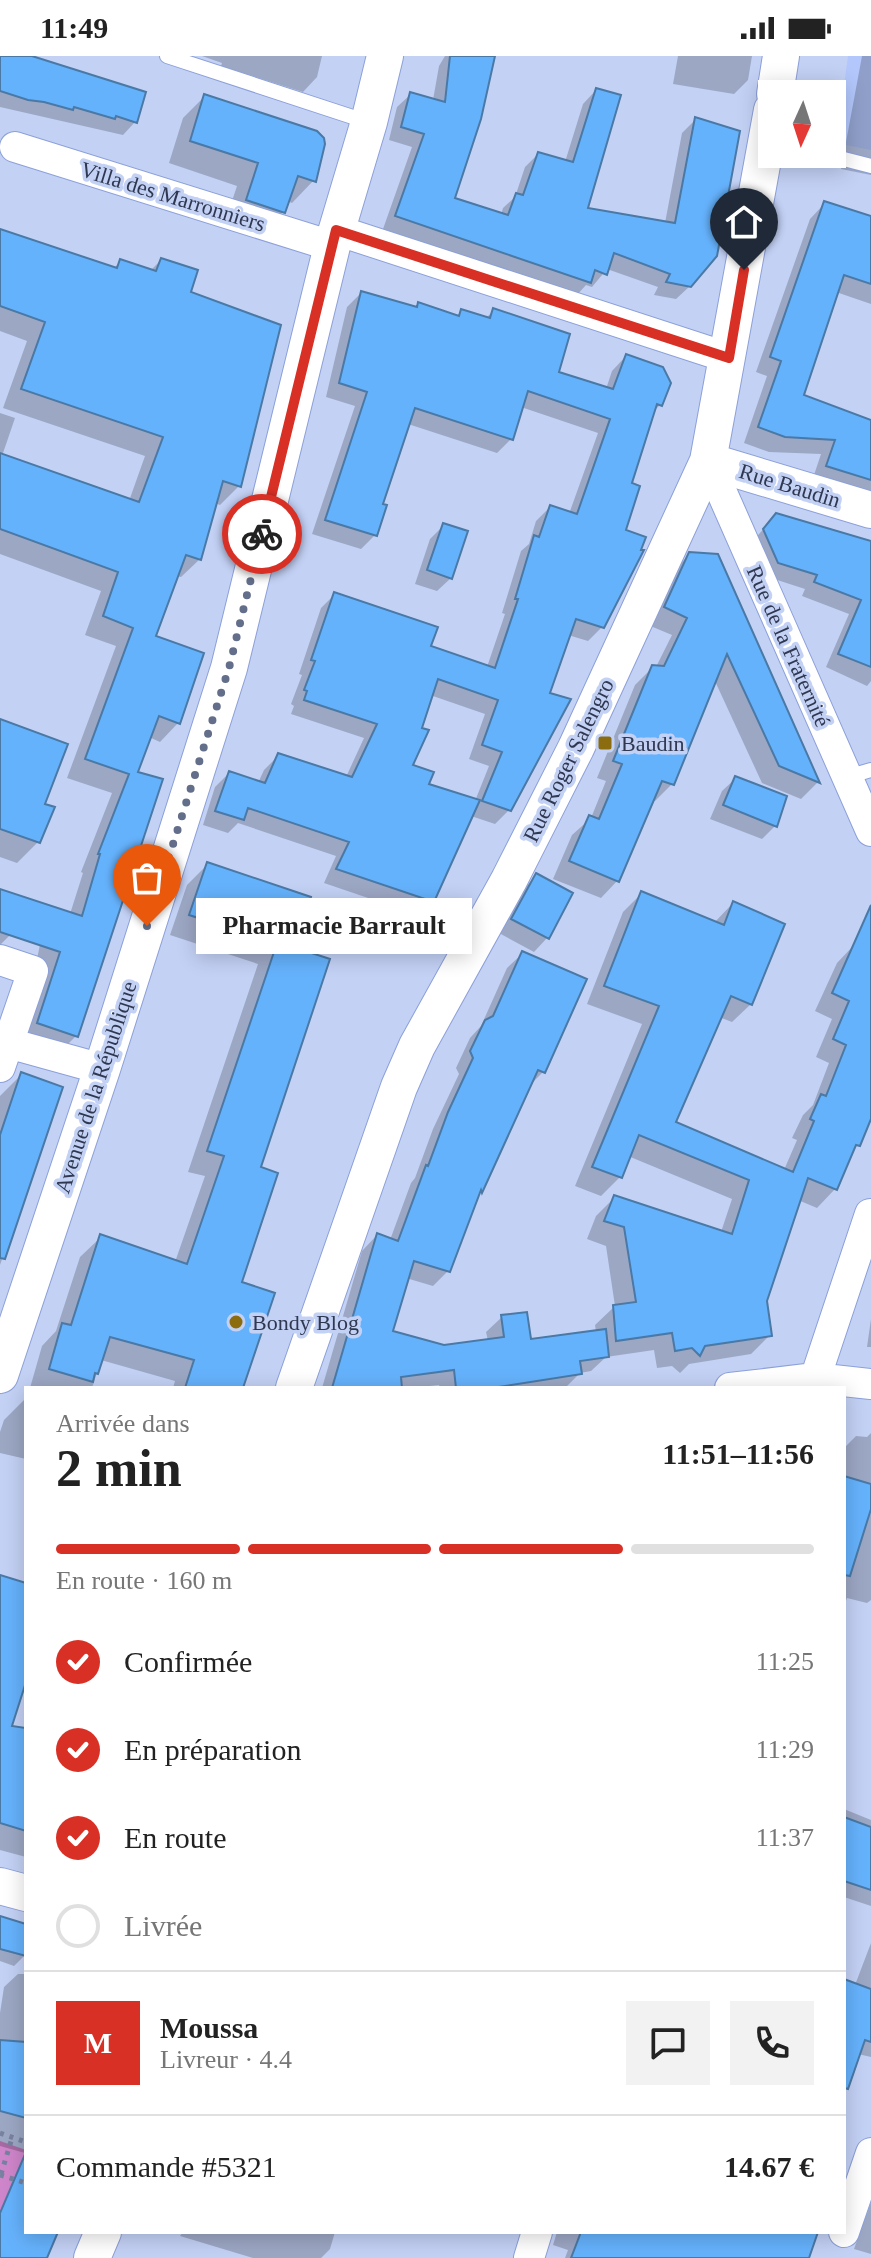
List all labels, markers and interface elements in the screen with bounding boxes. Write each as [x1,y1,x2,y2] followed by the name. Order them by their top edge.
[40,11,108,44] text: 11:49
[758,80,846,168] north arrow
[758,80,846,168] map controls
[78,156,268,236] street label: Villa des Marronniers
[710,188,778,270] pin
[722,200,766,244] icon: home
[736,458,843,513] street label: Rue Baudin
[222,494,302,574] courier
[240,512,284,556] icon: bike
[742,562,835,731] street label: Rue de la Fraternité
[518,675,619,846] street label: Rue Roger Salengro
[621,731,685,756] place label: Baudin
[596,734,614,752] marker: Baudin
[113,844,181,926] pin
[125,856,169,900] icon: bag
[195,898,471,954] callout: Pharmacie Barrault
[222,911,446,940] text: Pharmacie Barrault
[49,978,142,1196] street label: Avenue de la République
[252,1310,359,1335] place label: Bondy Blog
[227,1313,245,1331] marker: Bondy Blog
[56,1409,190,1438] text: Arrivée dans
[662,1437,814,1470] text: 11:51–11:56
[56,1440,182,1497] text: 2 min
[56,1566,232,1595] text: En route · 160 m
[56,1640,100,1684] icon: check
[124,1645,252,1678] text: Confirmée
[756,1647,814,1676] text: 11:25
[56,1728,100,1772] icon: check
[124,1733,301,1766] text: En préparation
[756,1735,814,1764] text: 11:29
[56,1816,100,1860] icon: check
[124,1821,226,1854] text: En route
[756,1823,814,1852] text: 11:37
[124,1909,202,1942] text: Livrée
[626,2001,710,2085] button: chat
[730,2001,814,2085] button: phone
[160,2011,258,2044] text: Moussa
[84,2026,112,2059] text: M
[160,2045,292,2074] text: Livreur · 4.4
[56,2150,277,2183] text: Commande #5321
[724,2150,814,2183] text: 14.67 €

